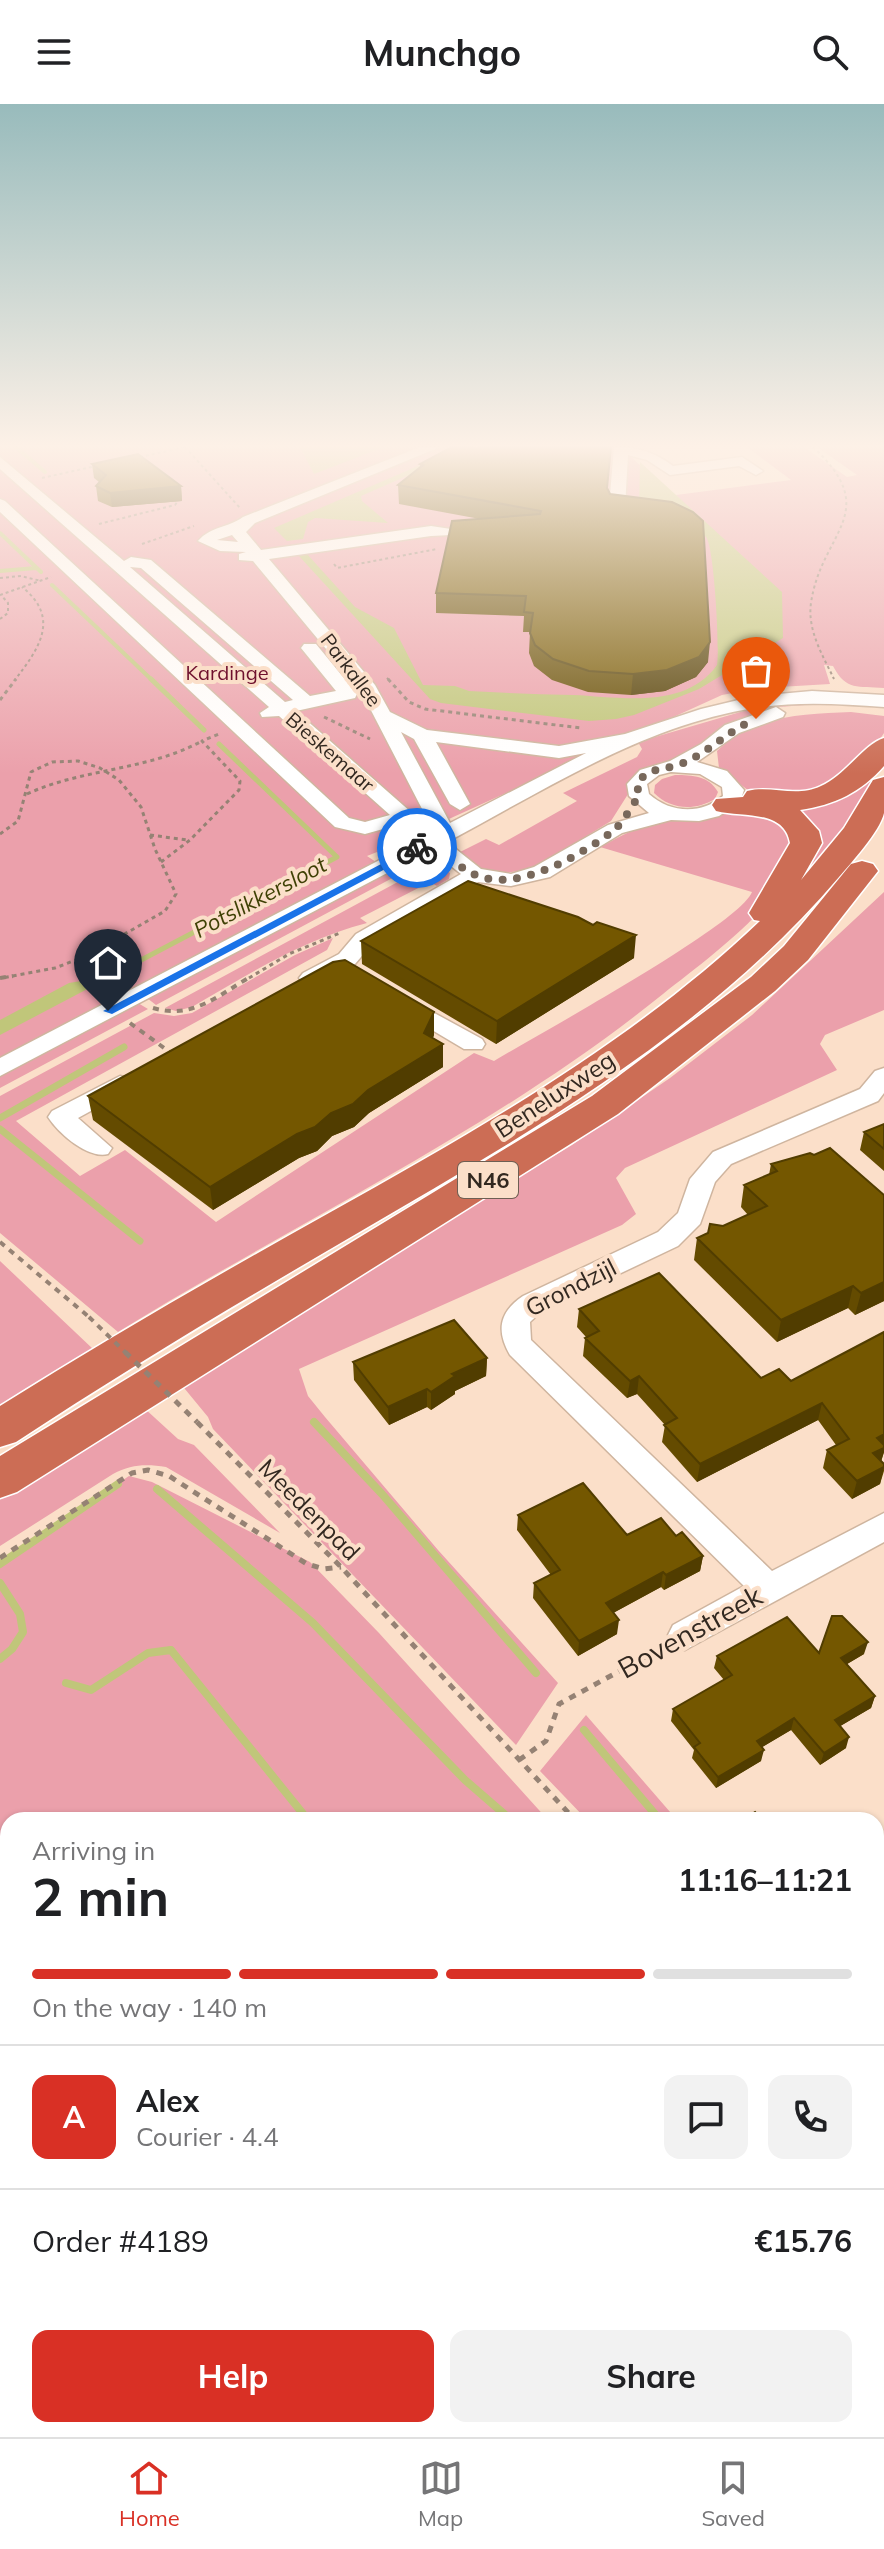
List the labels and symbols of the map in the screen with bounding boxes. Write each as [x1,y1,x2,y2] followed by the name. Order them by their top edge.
[316,628,387,711] street label: Parkallee
[722,637,790,719] pin
[185,660,269,685] park label: Kardinge
[281,706,380,797] street label: Bieskemaar
[377,808,457,888] courier
[189,850,332,944] water label: Potslikkersloot
[74,929,142,1011] pin
[489,1044,620,1144] street label: Beneluxweg
[458,1162,518,1198] road number: N46
[520,1252,621,1323] street label: Grondzijl
[253,1452,367,1566] street label: Meedenpad
[612,1577,769,1686] street label: Bovenstreek

